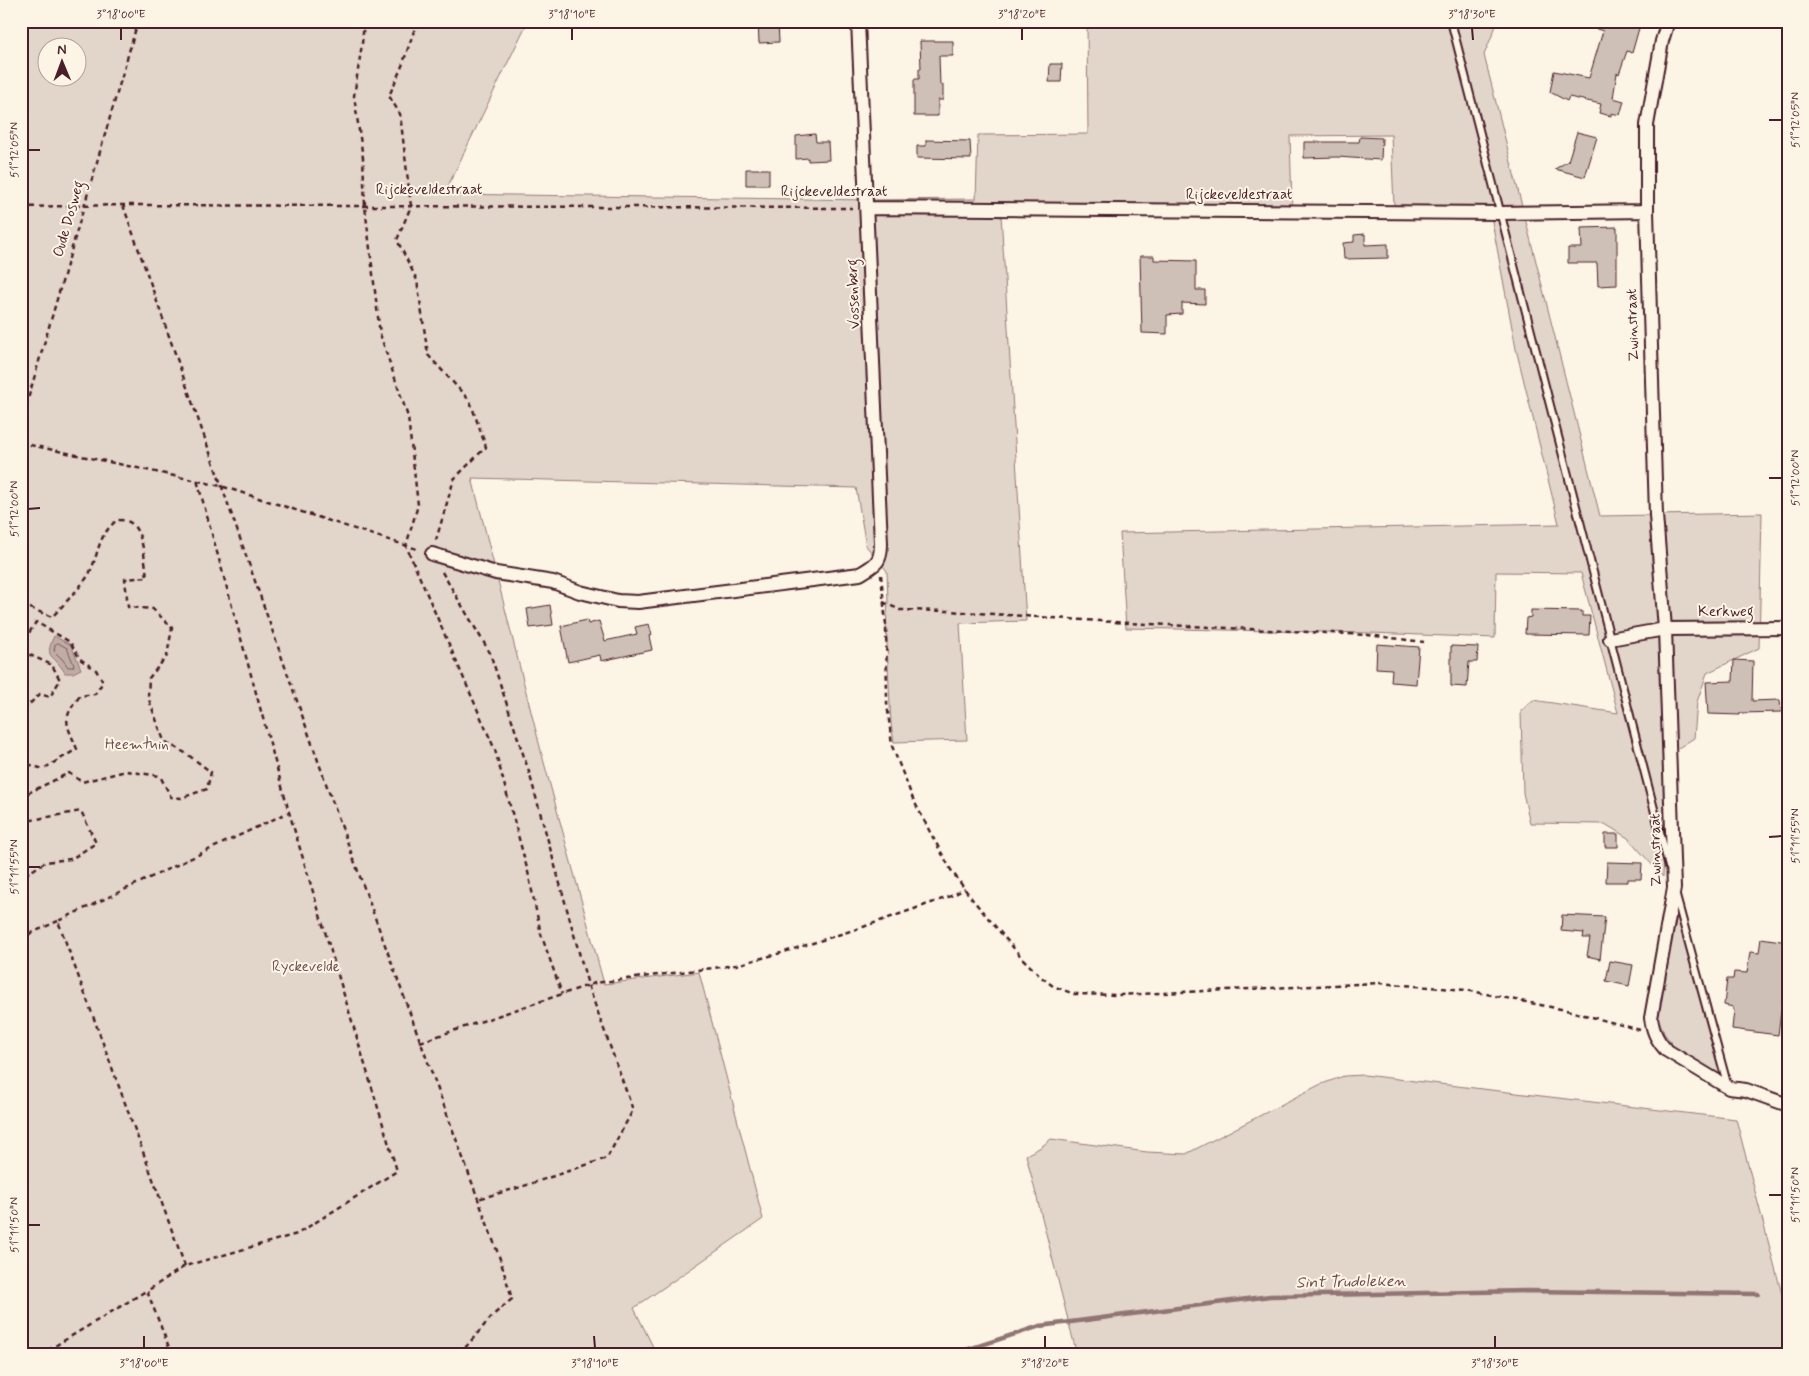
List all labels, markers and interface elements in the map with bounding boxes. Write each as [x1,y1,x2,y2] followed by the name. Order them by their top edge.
[97,7,145,23] text: 3°18'00"E
[548,7,596,23] text: 3°18'10"E
[998,7,1046,23] text: 3°18'20"E
[1448,7,1496,23] text: 3°18'30"E
[38,38,88,88] north arrow
[57,41,67,59] text: N
[1788,92,1804,148] text: 51°12'05"N
[7,122,23,178] text: 51°12'05"N
[49,179,90,260] street label: Oude Dosweg
[376,180,483,200] street label: Rijckeveldestraat
[781,182,888,202] street label: Rijckeveldestraat
[1186,185,1293,205] street label: Rijckeveldestraat
[843,258,866,329] street label: Vossenberg
[1622,288,1644,362] street label: Zwinstraat
[1788,450,1804,506] text: 51°12'00"N
[7,481,23,537] text: 51°12'00"N
[1698,602,1754,623] street label: Kerkweg
[105,735,169,755] park label: Heemtuin
[1788,808,1804,864] text: 51°11'55"N
[1645,813,1667,887] street label: Zwinstraat
[7,839,23,895] text: 51°11'55"N
[272,957,340,977] park label: Ryckevelde
[1788,1167,1804,1223] text: 51°11'50"N
[7,1197,23,1253] text: 51°11'50"N
[1296,1271,1407,1293] water label: Sint Trudoleken
[120,1356,168,1372] text: 3°18'00"E
[571,1356,619,1372] text: 3°18'10"E
[1021,1356,1069,1372] text: 3°18'20"E
[1471,1356,1519,1372] text: 3°18'30"E

